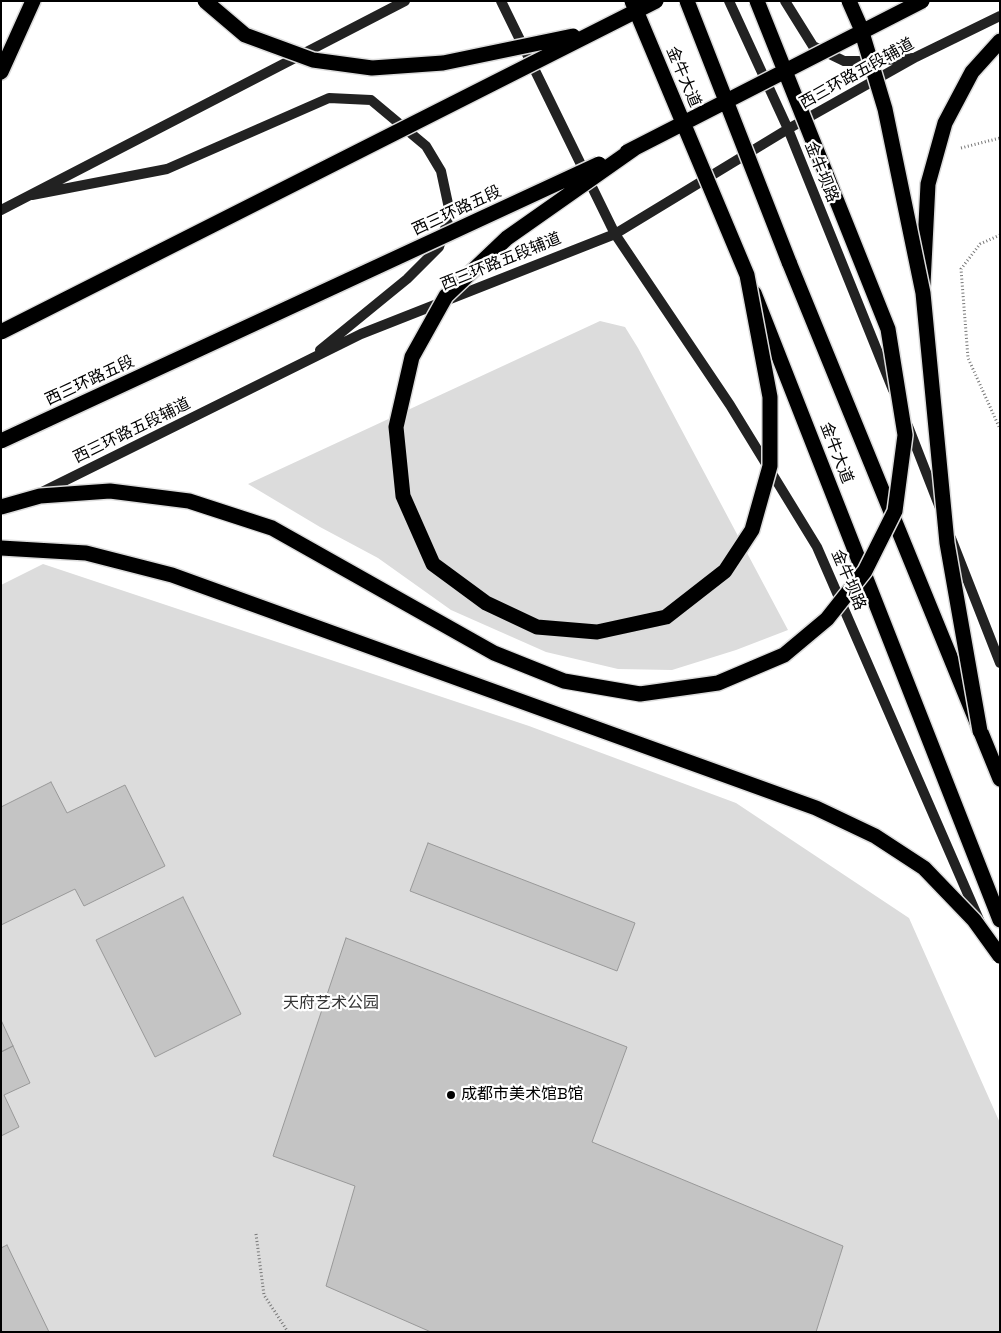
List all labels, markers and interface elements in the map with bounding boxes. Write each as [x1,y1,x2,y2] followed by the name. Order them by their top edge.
[796,35,918,113] street label: 西三环路五段辅道
[662,44,704,110] street label: 金牛大道
[800,139,842,205] street label: 金牛坝路
[409,182,505,240] street label: 西三环路五段
[438,229,564,295] street label: 西三环路五段辅道
[42,352,138,410] street label: 西三环路五段
[70,394,194,468] street label: 西三环路五段辅道
[816,420,856,486] street label: 金牛大道
[827,547,869,613] street label: 金牛坝路
[283,994,379,1014] park label: 天府艺术公园
[461,1085,584,1105] place label: 成都市美术馆B馆
[445,1089,457,1101] marker: 成都市美术馆B馆

